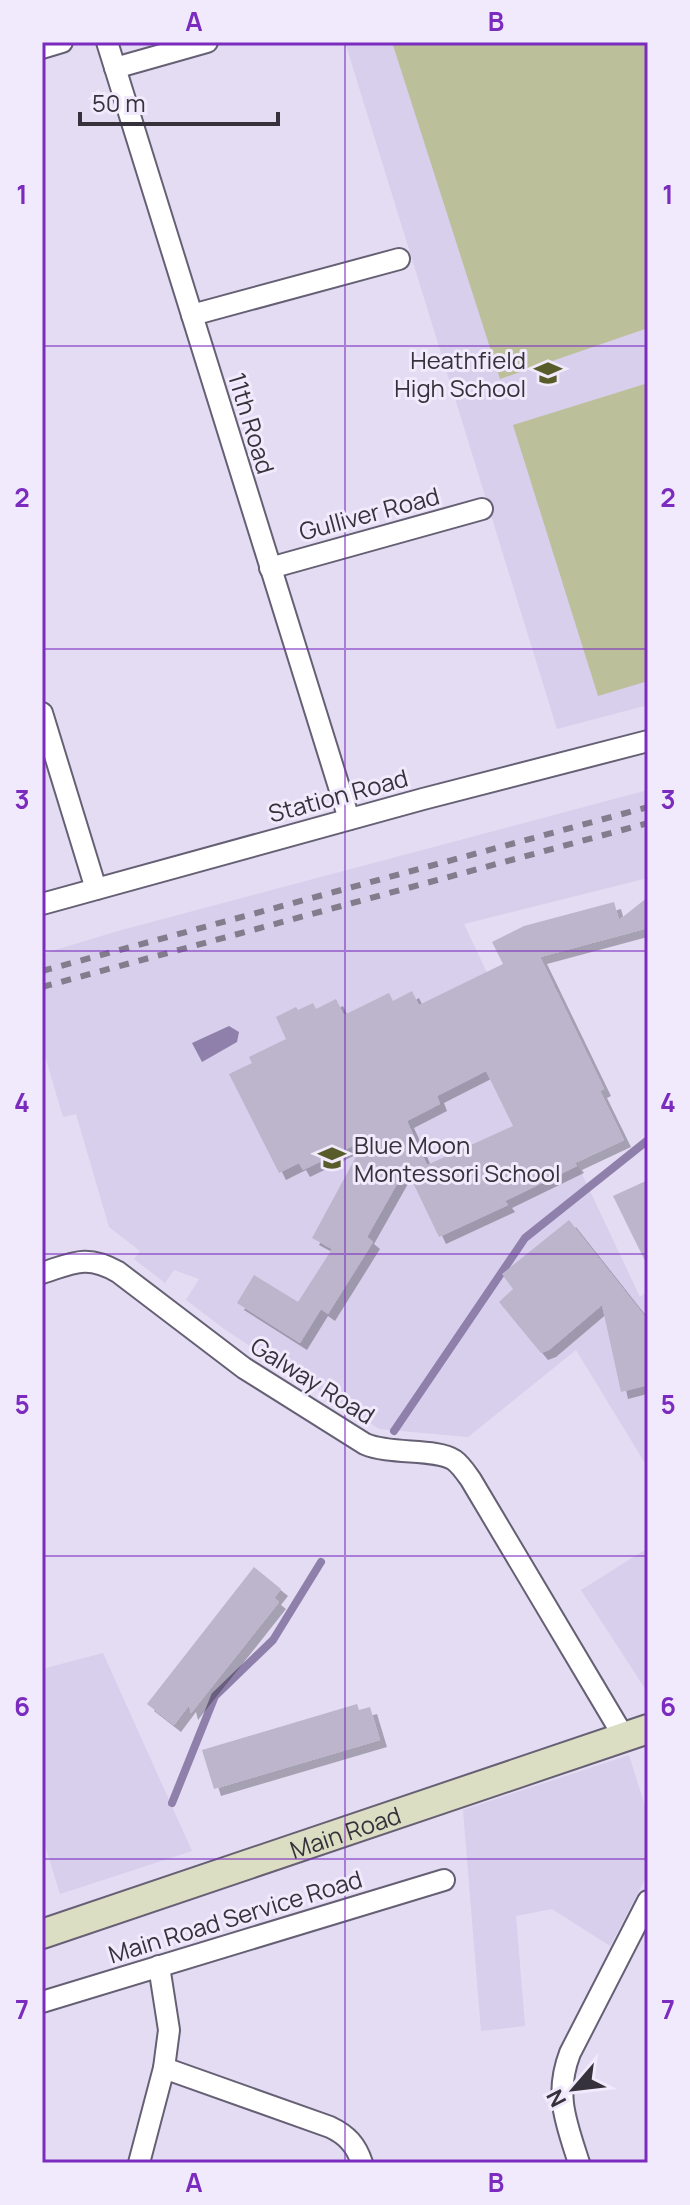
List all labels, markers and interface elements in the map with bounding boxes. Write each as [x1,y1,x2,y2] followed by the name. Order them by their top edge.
[185,3,203,39] text: A
[488,3,504,39] text: B
[80,76,278,126] scale bar
[92,86,146,119] text: 50 m
[16,176,28,212] text: 1
[662,176,674,212] text: 1
[394,343,526,404] place label: Heathfield High School
[533,358,563,388] school or university icon: Heathfield High School
[221,368,283,478] street label: 11th Road
[295,478,443,548] street label: Gulliver Road
[14,479,30,515] text: 2
[660,479,676,515] text: 2
[265,761,411,829] street label: Station Road
[14,781,30,817] text: 3
[660,781,676,817] text: 3
[14,1084,30,1120] text: 4
[660,1084,676,1120] text: 4
[354,1128,561,1189] place label: Blue Moon Montessori School
[317,1143,347,1173] school or university icon: Blue Moon Montessori School
[245,1329,381,1431] street label: Galway Road
[14,1386,30,1422] text: 5
[660,1386,676,1422] text: 5
[14,1688,30,1724] text: 6
[660,1688,676,1724] text: 6
[285,1797,405,1866] street label: Main Road
[104,1862,366,1970] street label: Main Road Service Road
[15,1991,29,2027] text: 7
[661,1991,675,2027] text: 7
[534,2049,614,2129] north arrow
[539,2084,573,2112] text: N
[185,2164,203,2200] text: A
[488,2164,504,2200] text: B

